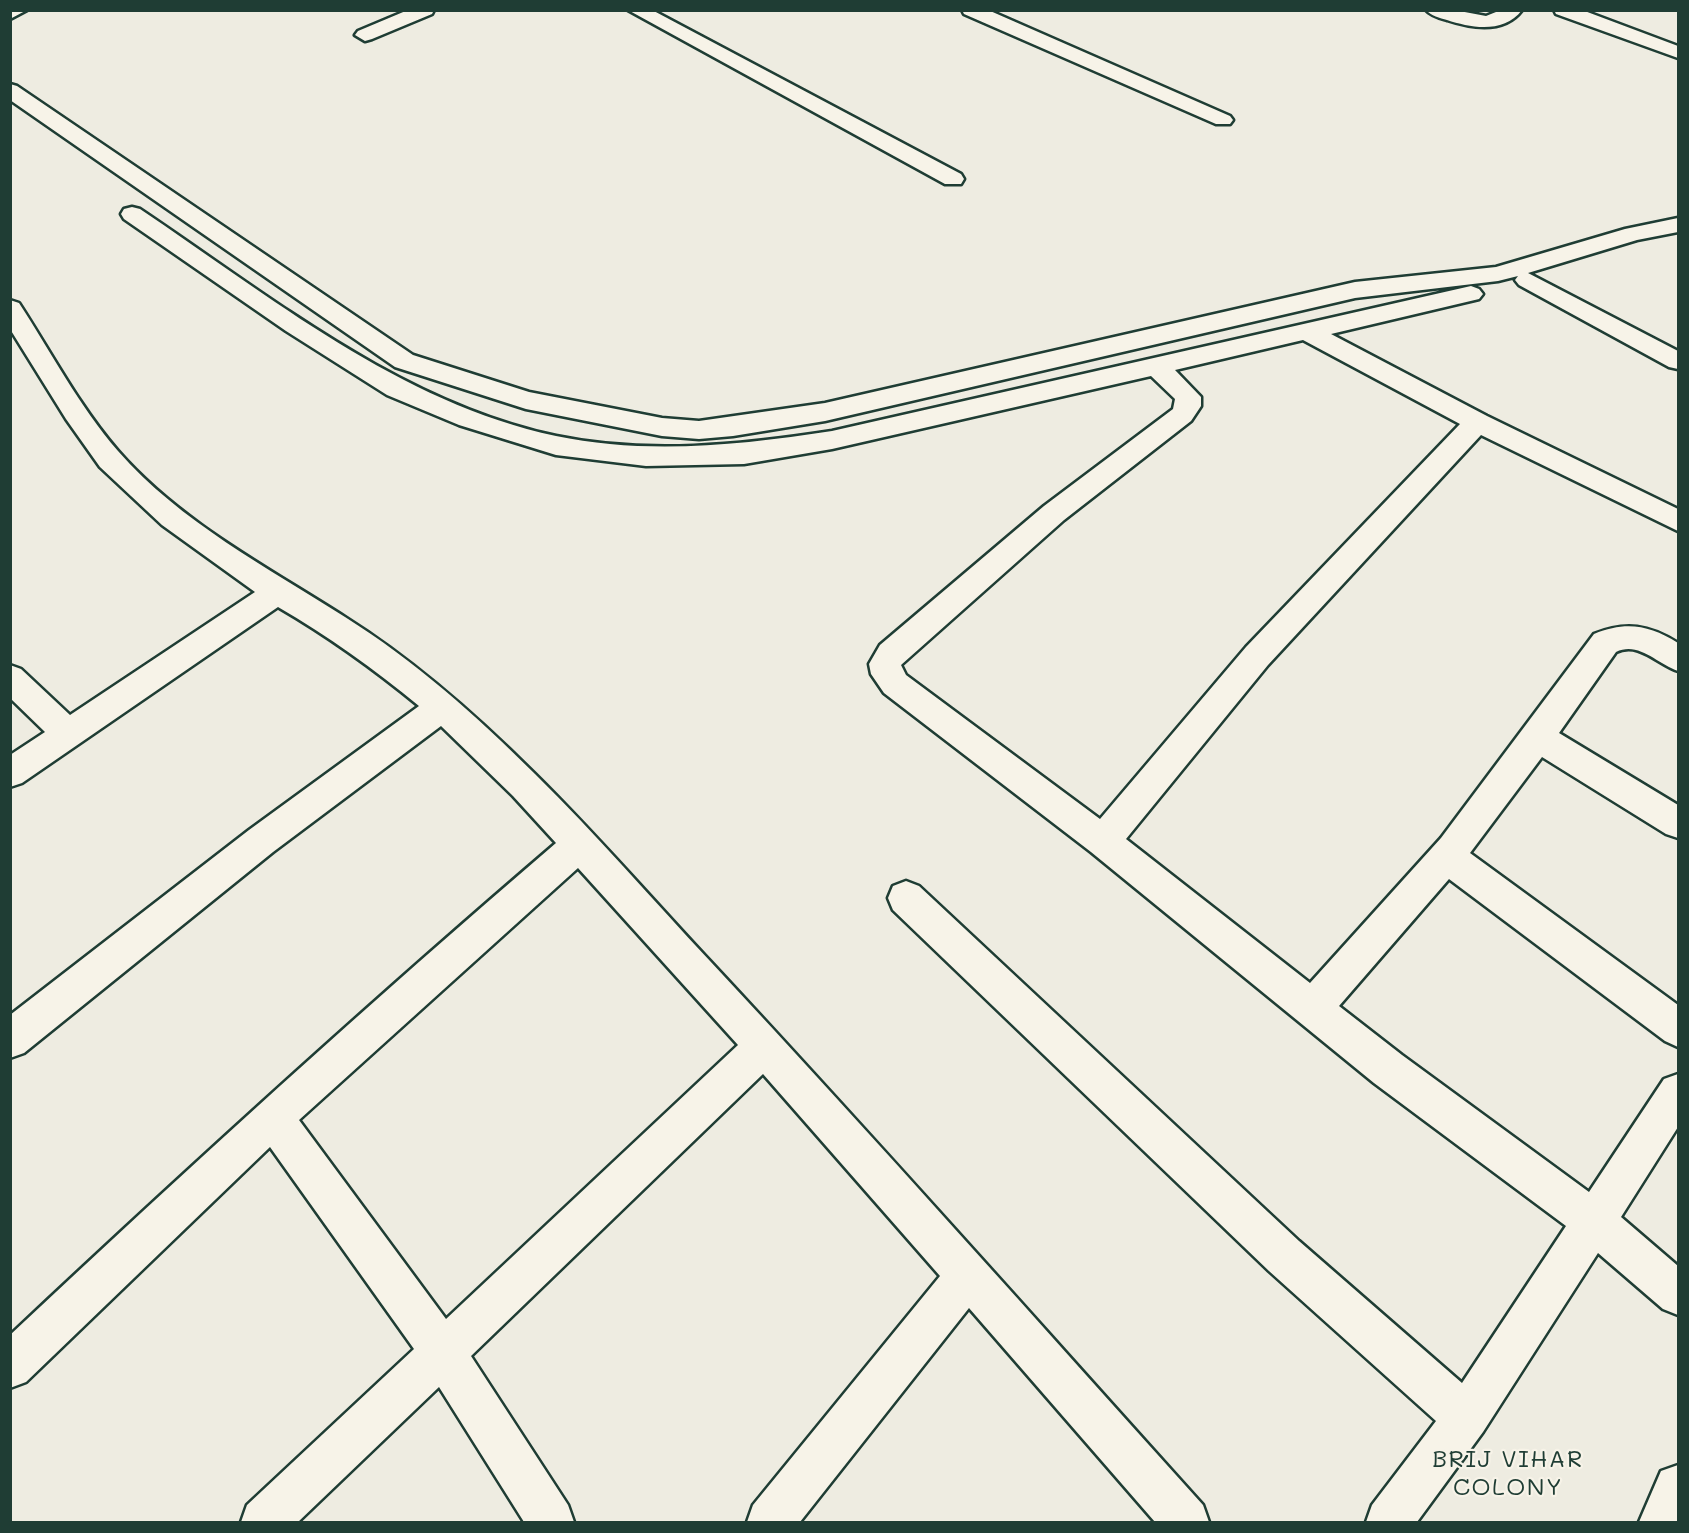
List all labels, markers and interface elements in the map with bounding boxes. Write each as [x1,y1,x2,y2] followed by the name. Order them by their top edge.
[1432,1446,1584,1502] district label: BRIJ VIHAR COLONY

